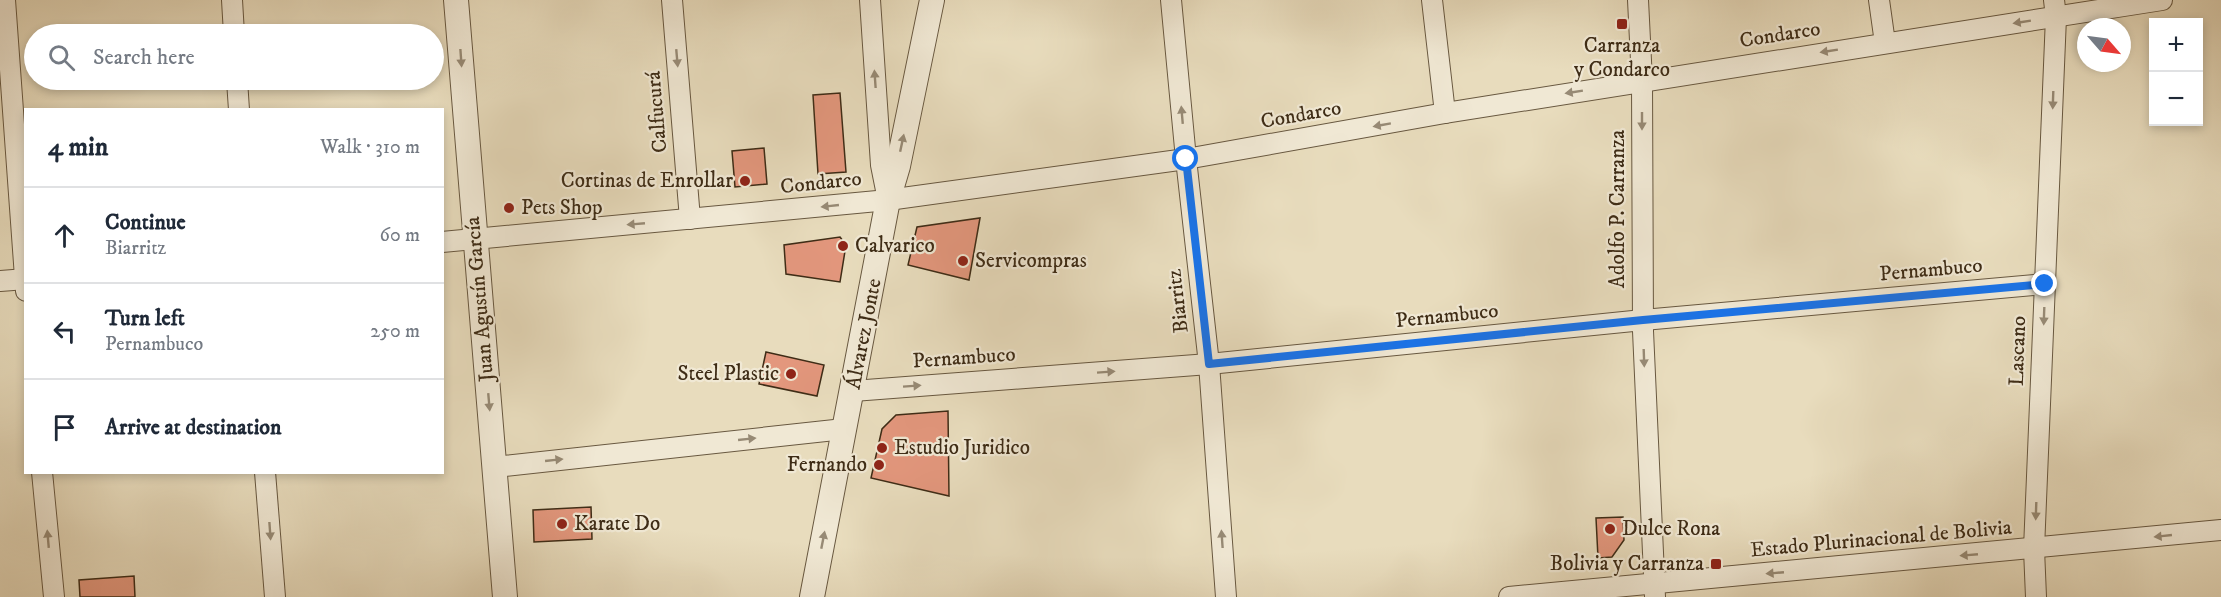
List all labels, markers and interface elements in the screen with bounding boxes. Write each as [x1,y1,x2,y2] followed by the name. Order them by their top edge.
[1738,16,1822,54] street label: Condarco
[1615,17,1629,31] marker: Carranza y Condarco
[2012,18,2031,27] one-way arrow
[2077,18,2131,72] north arrow
[2149,18,2203,126] map controls
[2149,18,2203,72] button: +
[24,24,444,90] search box
[1574,33,1670,83] place label: Carranza y Condarco
[45,41,78,74] icon: search
[93,44,195,71] text: Search here
[1819,47,1838,56] one-way arrow
[456,49,466,68] one-way arrow
[672,49,682,68] one-way arrow
[640,70,674,154] street label: Calfucurá
[871,70,880,89] one-way arrow
[2149,72,2203,126] button: −
[1565,88,1584,97] one-way arrow
[2048,91,2057,110] one-way arrow
[1259,95,1343,135] street label: Condarco
[1177,105,1187,124] one-way arrow
[1637,112,1647,131] one-way arrow
[1372,120,1391,129] one-way arrow
[1605,130,1631,288] street label: Adolfo P. Carranza
[48,131,108,164] text: 4 min
[898,134,907,153] one-way arrow
[320,135,420,160] text: Walk · 310 m
[1172,145,1198,171] route start
[779,166,863,200] street label: Condarco
[561,168,733,194] place label: Cortinas de Enrollar
[738,174,752,188] marker: Cortinas de Enrollar
[521,195,603,221] place label: Pets Shop
[502,201,516,215] marker: Pets Shop
[820,201,839,211] one-way arrow
[105,209,186,236] text: Continue
[460,215,500,385] street label: Juan Agustín García
[48,219,81,252] icon: ahead
[626,219,645,229] one-way arrow
[380,223,420,248] text: 60 m
[855,233,935,259] place label: Calvarico
[105,236,166,261] text: Biarritz
[836,239,850,253] marker: Calvarico
[975,248,1087,274] place label: Servicompras
[1878,253,1984,287] street label: Pernambuco
[956,254,970,268] marker: Servicompras
[1161,267,1195,335] street label: Biarritz
[2031,270,2057,296] route end
[839,276,888,392] street label: Álvarez Jonte
[1394,298,1500,334] street label: Pernambuco
[105,305,185,332] text: Turn left
[2039,307,2048,326] one-way arrow
[48,315,81,348] icon: left
[2004,315,2032,387] street label: Lascano
[370,319,420,344] text: 250 m
[105,332,203,357] text: Pernambuco
[912,341,1016,375] street label: Pernambuco
[1640,349,1649,368] one-way arrow
[678,361,779,387] place label: Steel Plastic
[784,367,798,381] marker: Steel Plastic
[1097,367,1116,376] one-way arrow
[902,382,921,391] one-way arrow
[484,393,494,412] one-way arrow
[48,411,81,444] icon: arrive
[105,414,282,441] text: Arrive at destination
[738,434,757,444] one-way arrow
[894,435,1030,461] place label: Estudio Juridico
[875,441,889,455] marker: Estudio Juridico
[787,452,867,478] place label: Fernando
[544,456,563,465] one-way arrow
[872,458,886,472] marker: Fernando
[2031,502,2040,521] one-way arrow
[574,511,660,537] place label: Karate Do
[1749,515,2013,563] street label: Estado Plurinacional de Bolivia
[1622,516,1720,542] place label: Dulce Rona
[555,517,569,531] marker: Karate Do
[265,521,275,540] one-way arrow
[1603,522,1617,536] marker: Dulce Rona
[44,529,53,548] one-way arrow
[1217,529,1227,548] one-way arrow
[819,530,828,549] one-way arrow
[2153,531,2172,541] one-way arrow
[1959,550,1978,560] one-way arrow
[1550,551,1704,577] place label: Bolivia y Carranza
[1709,557,1723,571] marker: Bolivia y Carranza
[1765,568,1784,578] one-way arrow

